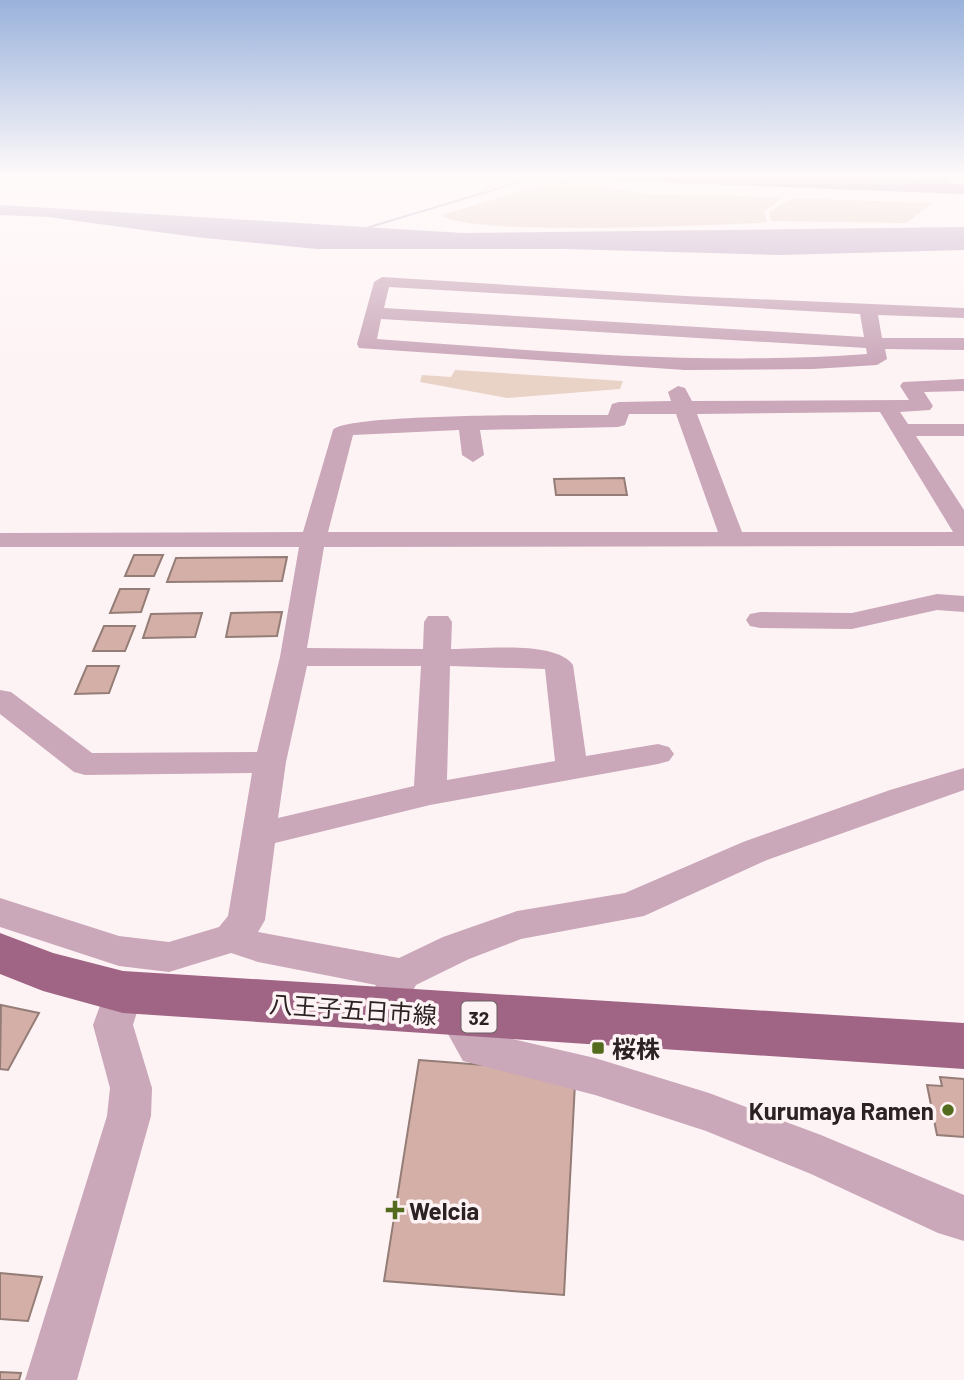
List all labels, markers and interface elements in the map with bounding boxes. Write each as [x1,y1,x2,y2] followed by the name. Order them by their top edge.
[268,989,438,1029] street label: 八王子五日市線
[462,1001,496,1032] road number: 32
[612,1034,660,1063] place label: 桜株
[590,1040,606,1056] marker: 桜株
[749,1096,934,1125] place label: Kurumaya Ramen
[940,1102,956,1118] marker: Kurumaya Ramen
[409,1196,479,1225] place label: Welcia
[387,1202,403,1218] marker: Welcia

